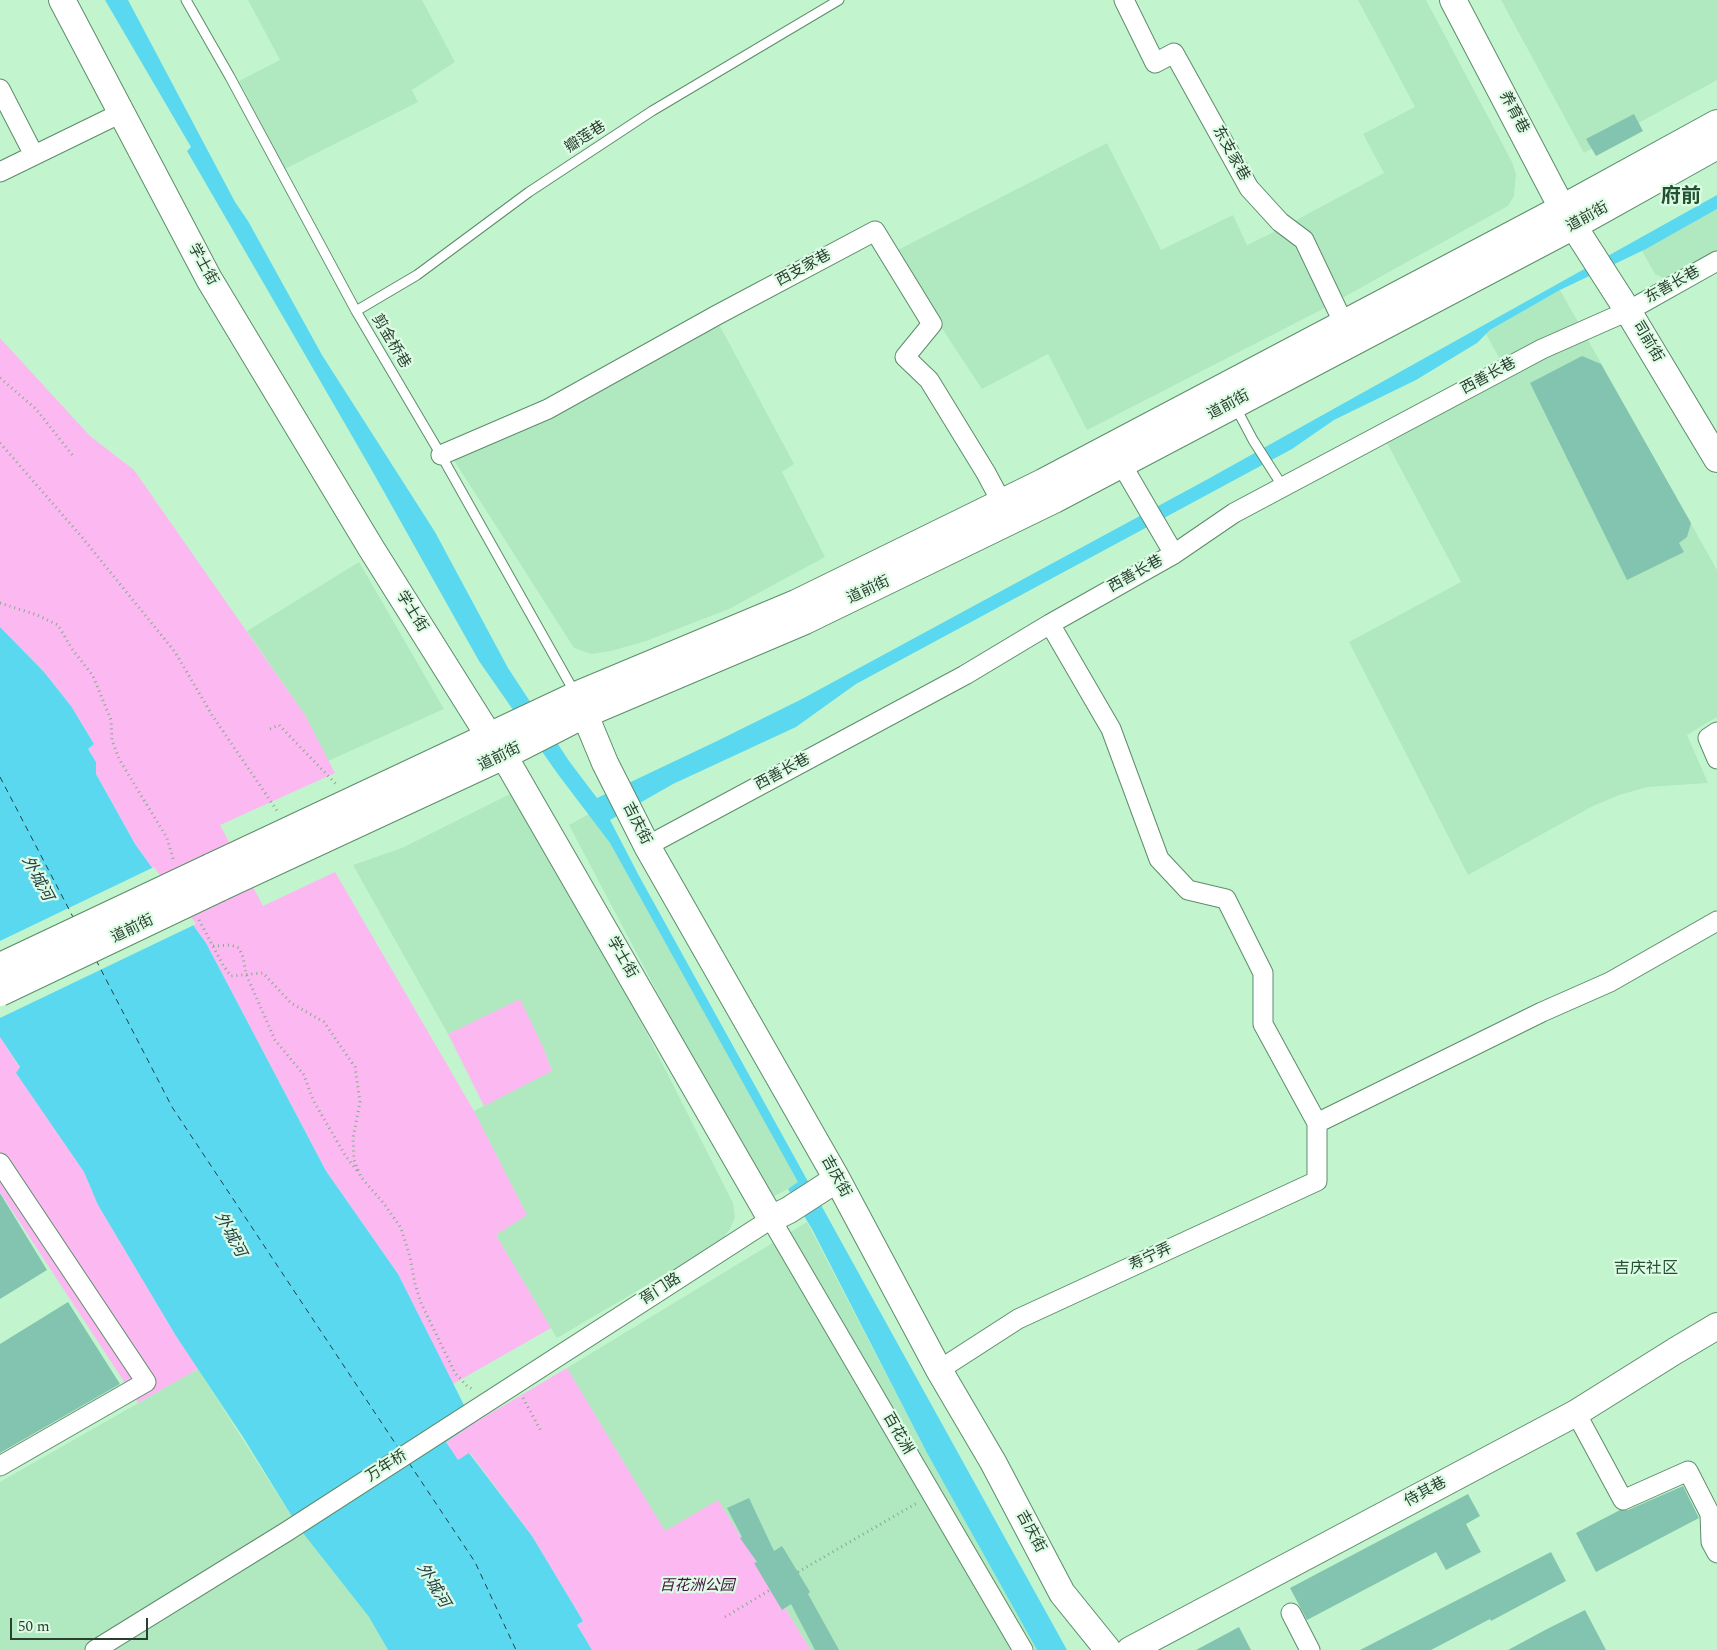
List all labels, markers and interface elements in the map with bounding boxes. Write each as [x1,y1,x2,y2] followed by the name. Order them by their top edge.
[1494,89,1532,137] street label: 养育巷
[562,118,610,158] street label: 瓣莲巷
[1208,123,1252,185] street label: 东支家巷
[1661,186,1701,210] district label: 府前
[1564,199,1612,237] street label: 道前街
[183,241,221,289] street label: 学士街
[773,247,835,291] street label: 西支家巷
[1642,264,1704,308] street label: 东善长巷
[367,312,413,372] street label: 剪金桥巷
[1628,318,1666,366] street label: 司前街
[1458,355,1520,399] street label: 西善长巷
[1205,387,1253,425] street label: 道前街
[1105,553,1167,597] street label: 西善长巷
[845,573,893,609] street label: 道前街
[391,588,431,636] street label: 学士街
[476,740,524,776] street label: 道前街
[752,751,814,795] street label: 西善长巷
[618,800,654,848] street label: 吉庆街
[16,853,56,905] water label: 外城河
[109,912,157,948] street label: 道前街
[602,934,640,982] street label: 学士街
[816,1153,854,1201] street label: 吉庆街
[209,1209,249,1261] water label: 外城河
[1127,1240,1175,1276] street label: 寿宁弄
[1614,1260,1678,1280] district label: 吉庆社区
[637,1270,685,1310] street label: 胥门路
[878,1410,916,1458] street label: 百花洲
[363,1447,411,1487] street label: 万年桥
[1402,1474,1450,1512] street label: 侍其巷
[1011,1508,1049,1556] street label: 吉庆街
[411,1560,453,1612] water label: 外城河
[660,1578,734,1596] park label: 百花洲公园
[12,1608,150,1640] scale bar
[18,1615,50,1638] text: 50 m

